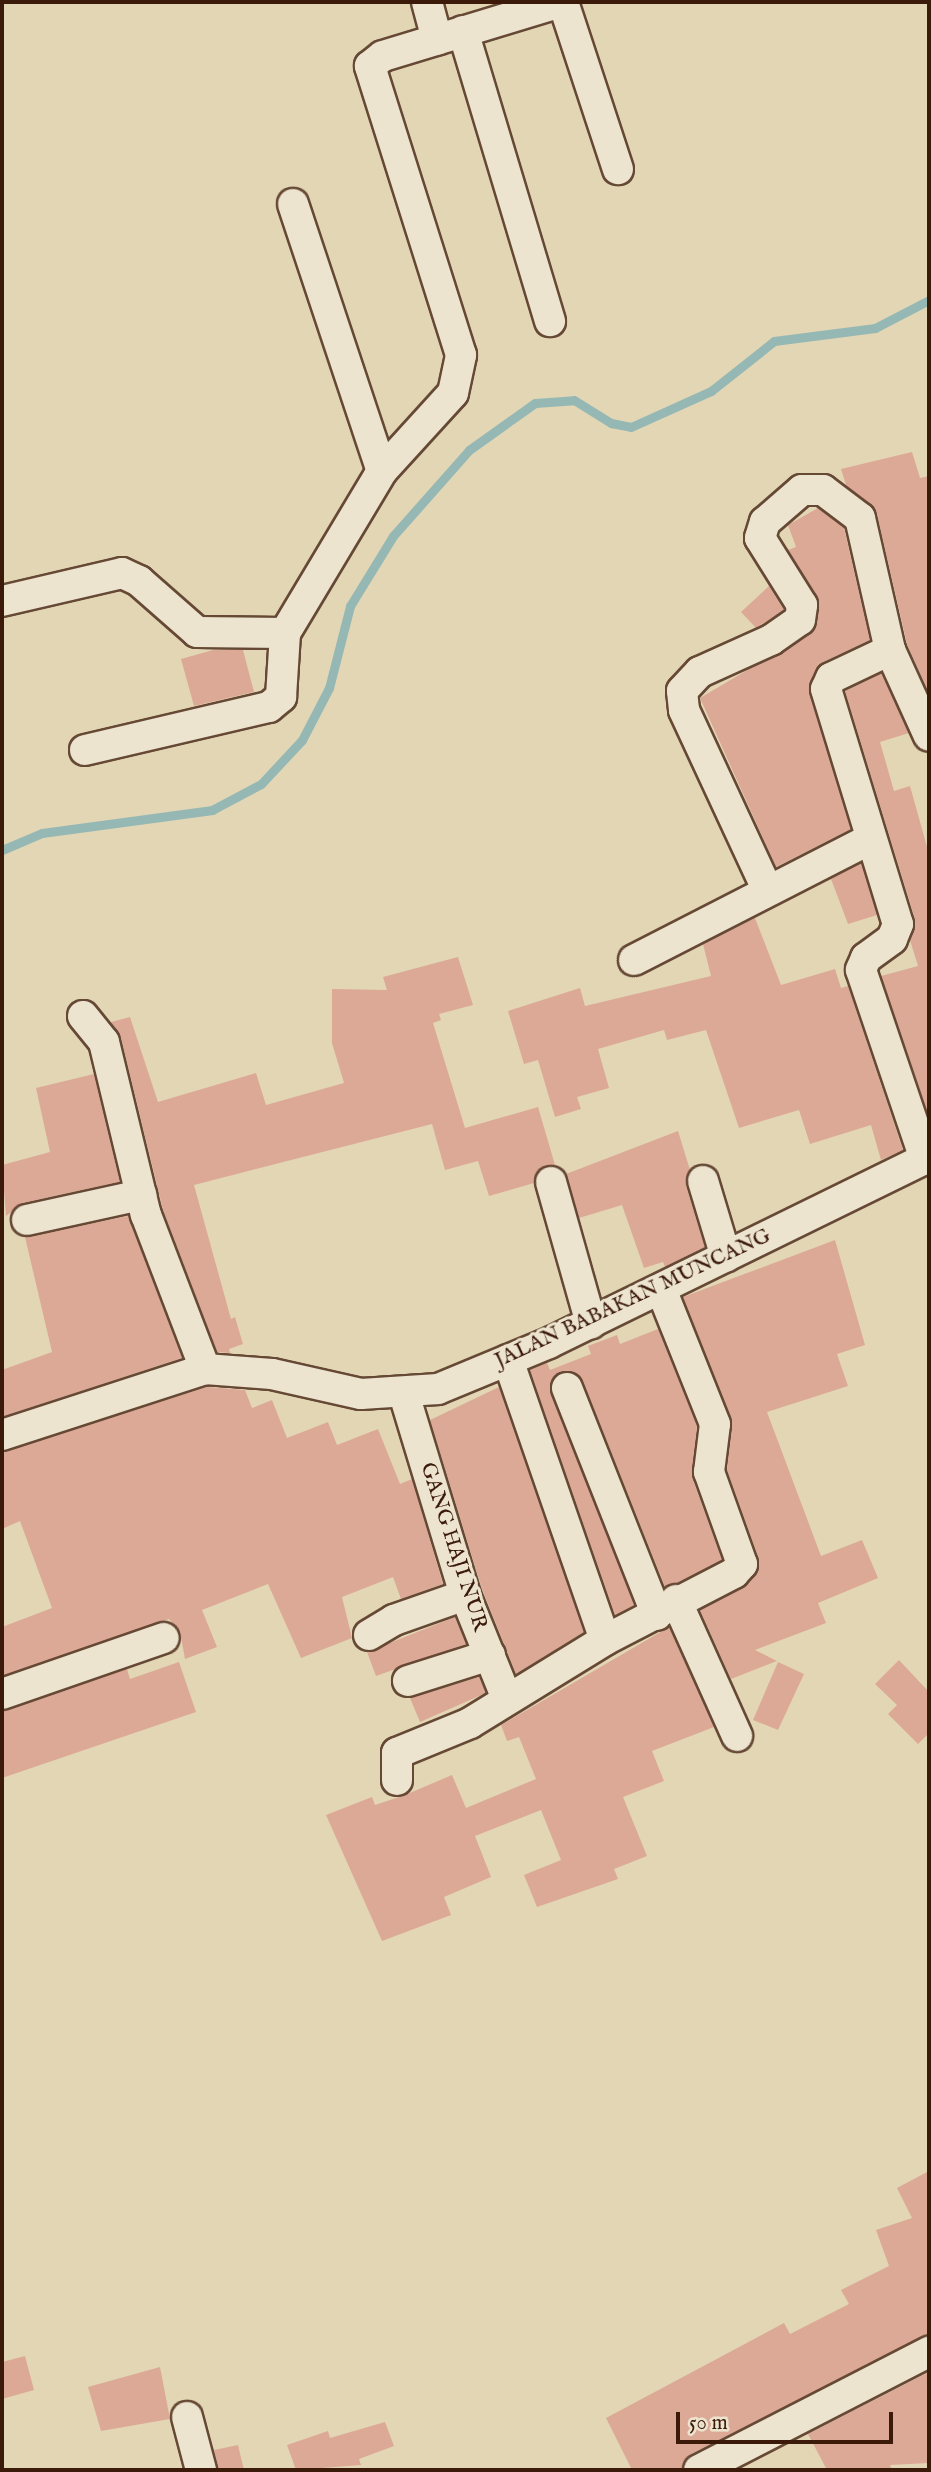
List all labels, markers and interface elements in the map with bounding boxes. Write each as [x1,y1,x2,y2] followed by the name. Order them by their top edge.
[491,1224,775,1374] street label: JALAN BABAKAN MUNCANG
[414,1460,492,1634] street label: GANG HAJI NUR
[679,2398,896,2442] scale bar
[689,2410,728,2437] text: 50 m

